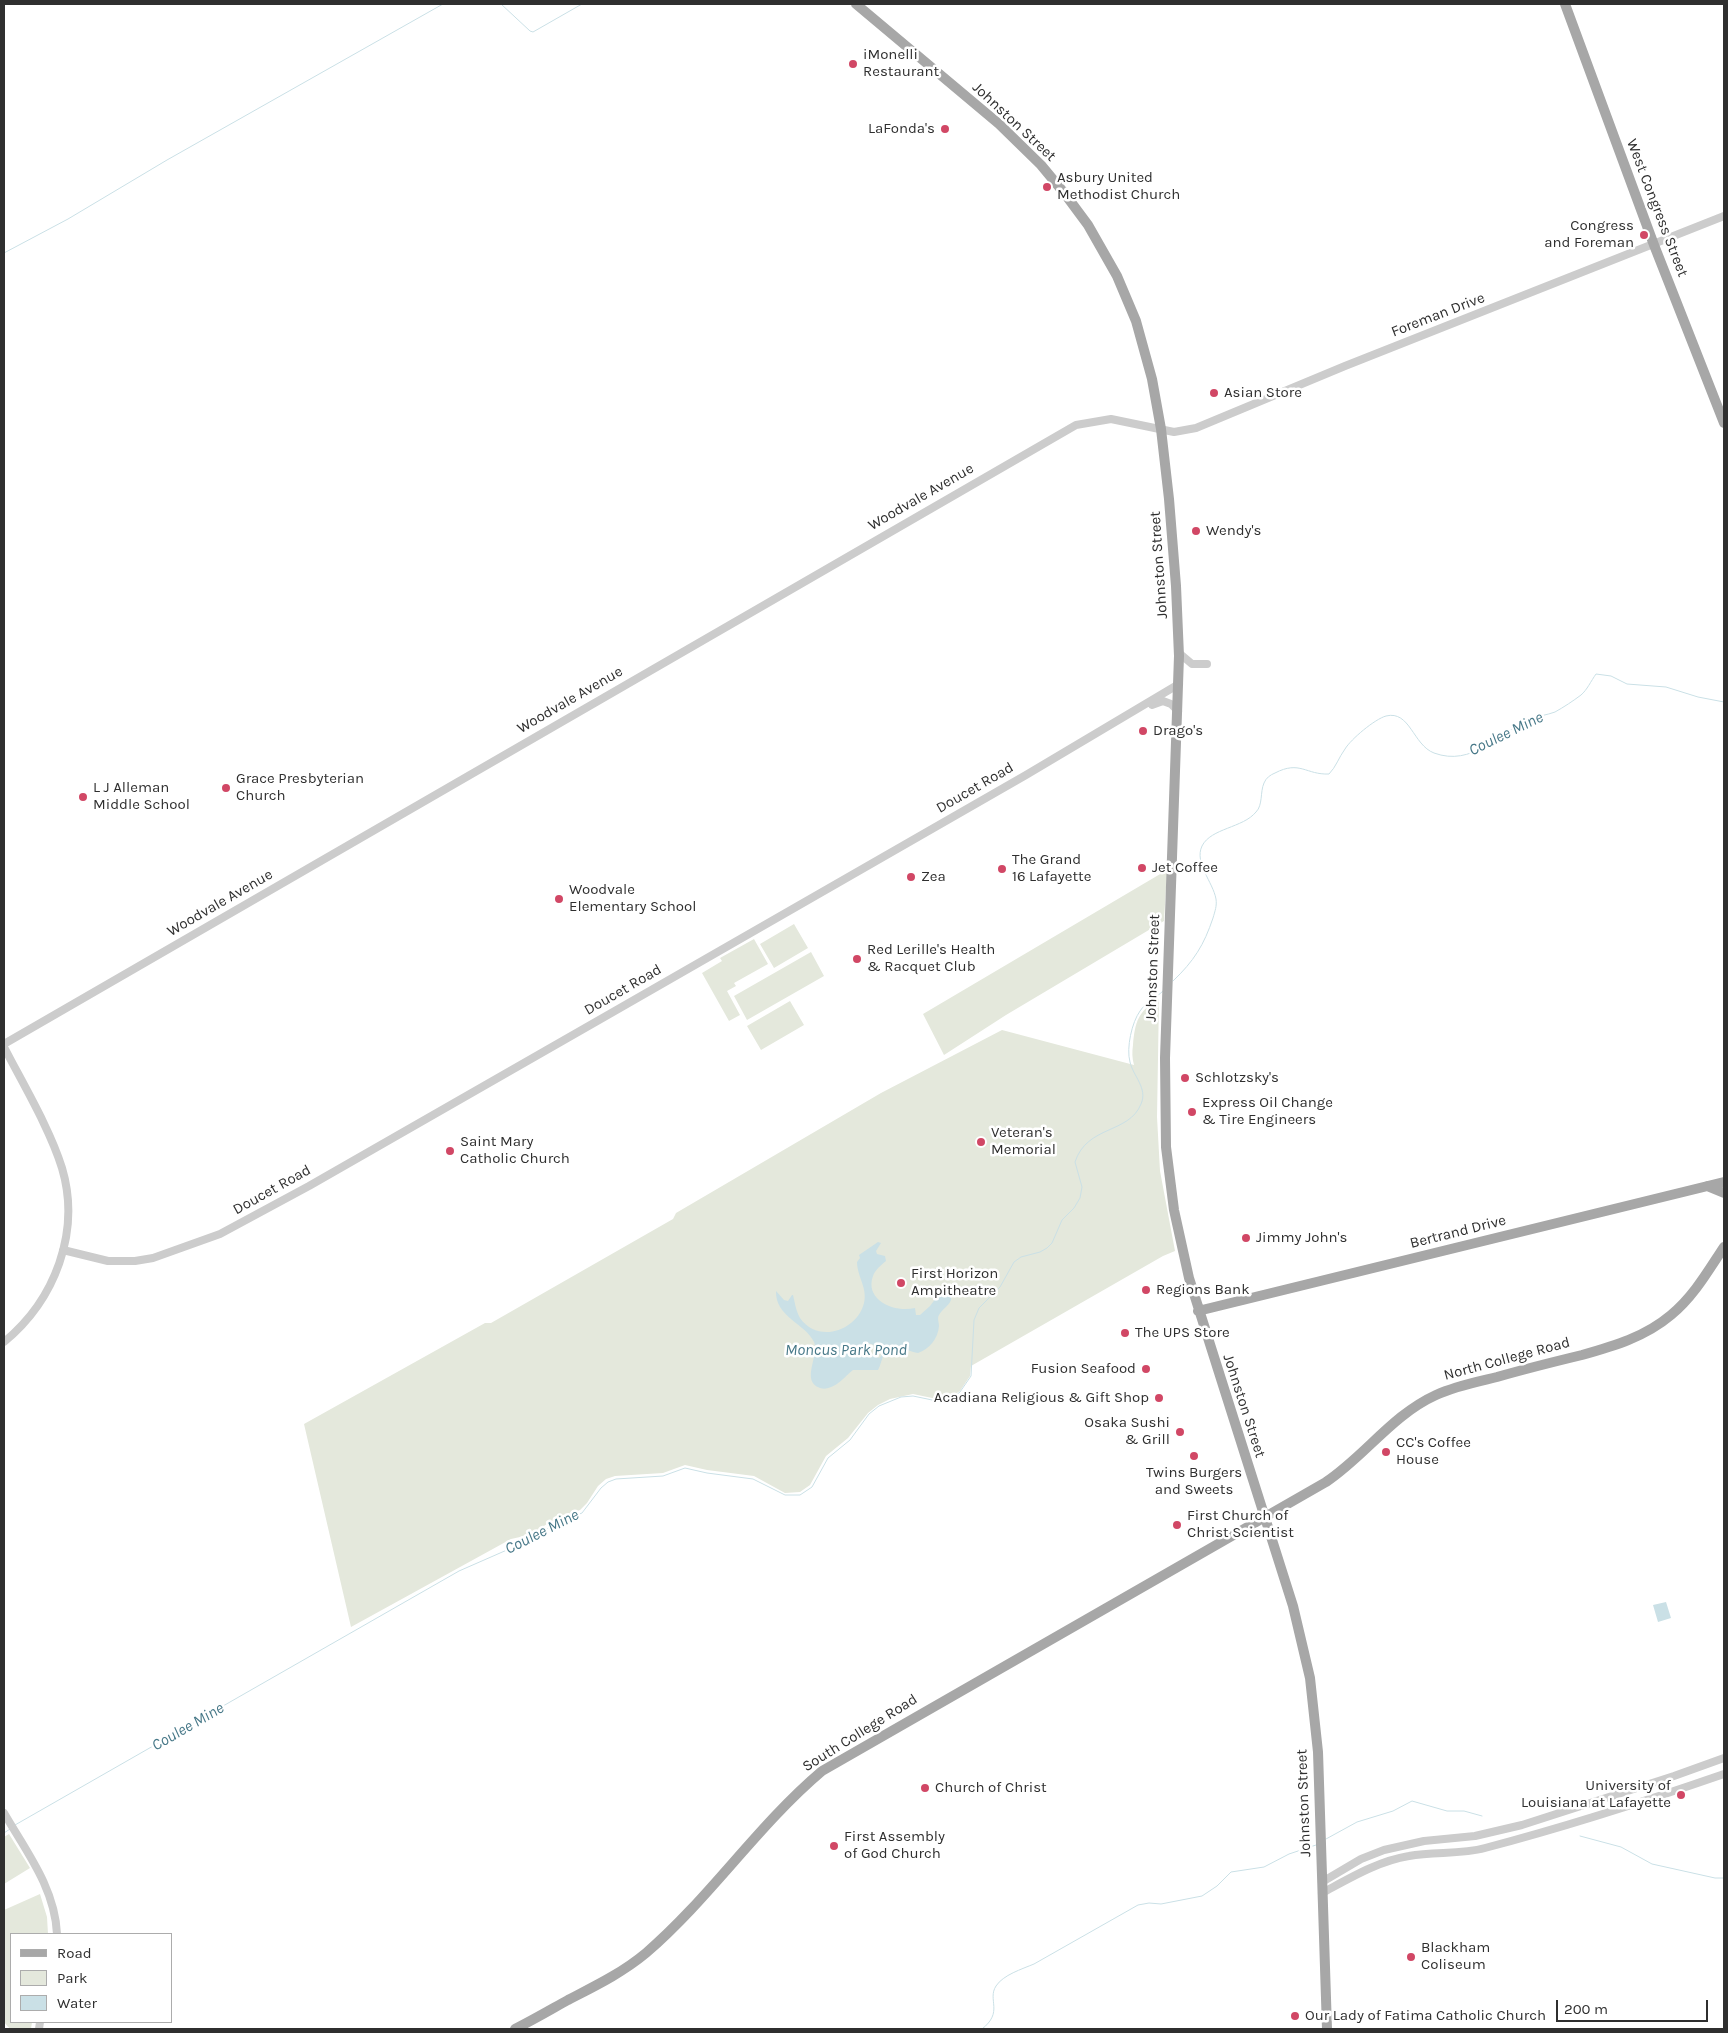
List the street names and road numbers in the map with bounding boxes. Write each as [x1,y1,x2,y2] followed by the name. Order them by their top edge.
[968,79,1060,165] street label: Johnston Street
[1622,137,1692,279] street label: West Congress Street
[1389,289,1487,341] street label: Foreman Drive
[865,459,977,535] street label: Woodvale Avenue
[1146,511,1172,619] street label: Johnston Street
[514,662,626,738] street label: Woodvale Avenue
[933,759,1017,817] street label: Doucet Road
[164,865,276,941] street label: Woodvale Avenue
[1142,914,1164,1022] street label: Johnston Street
[581,961,665,1019] street label: Doucet Road
[230,1161,314,1219] street label: Doucet Road
[1408,1211,1508,1253] street label: Bertrand Drive
[1442,1333,1572,1385] street label: North College Road
[1219,1352,1269,1460] street label: Johnston Street
[799,1690,921,1776] street label: South College Road
[1293,1749,1315,1857] street label: Johnston Street

